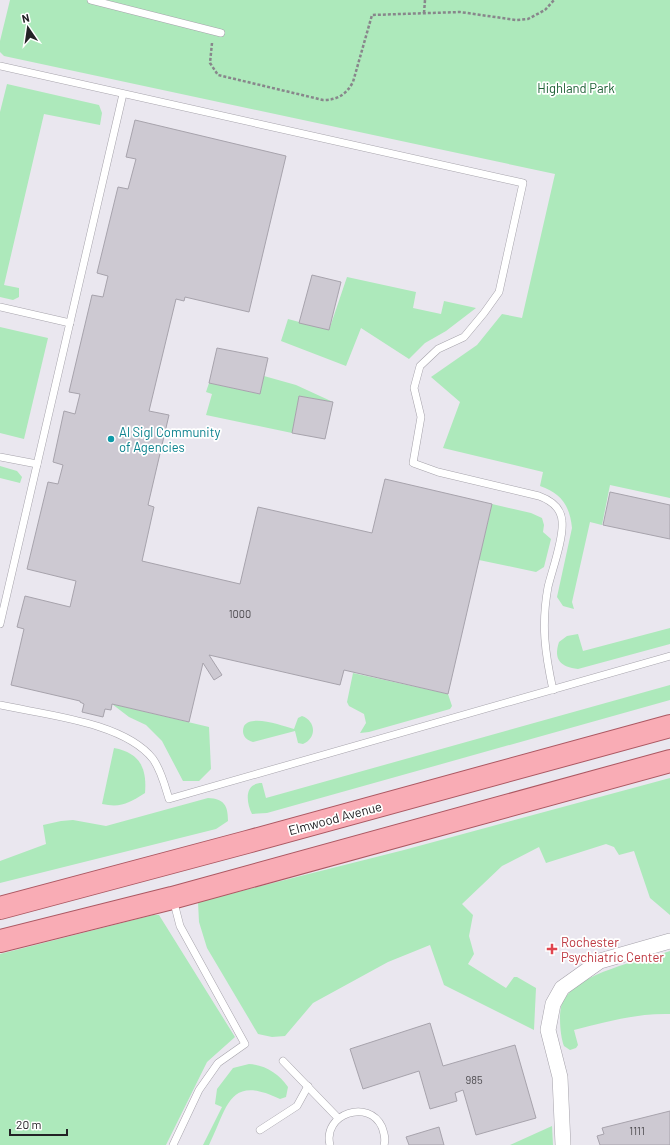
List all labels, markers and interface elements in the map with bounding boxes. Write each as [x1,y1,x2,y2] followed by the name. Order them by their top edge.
[8,8,48,48] north arrow
[21,11,31,25] text: N
[537,80,615,96] park label: Highland Park
[119,424,220,455] place label: Al Sigl Community of Agencies
[106,434,116,444] marker: Al Sigl Community of Agencies
[229,607,251,620] house number: 1000
[287,798,383,838] street label: Elmwood Avenue
[561,934,664,965] place label: Rochester Psychiatric Center
[546,943,558,955] marker: Rochester Psychiatric Center
[465,1073,483,1086] house number: 985
[10,1111,67,1137] scale bar
[16,1117,42,1131] text: 20 m
[629,1124,645,1137] house number: 1111

